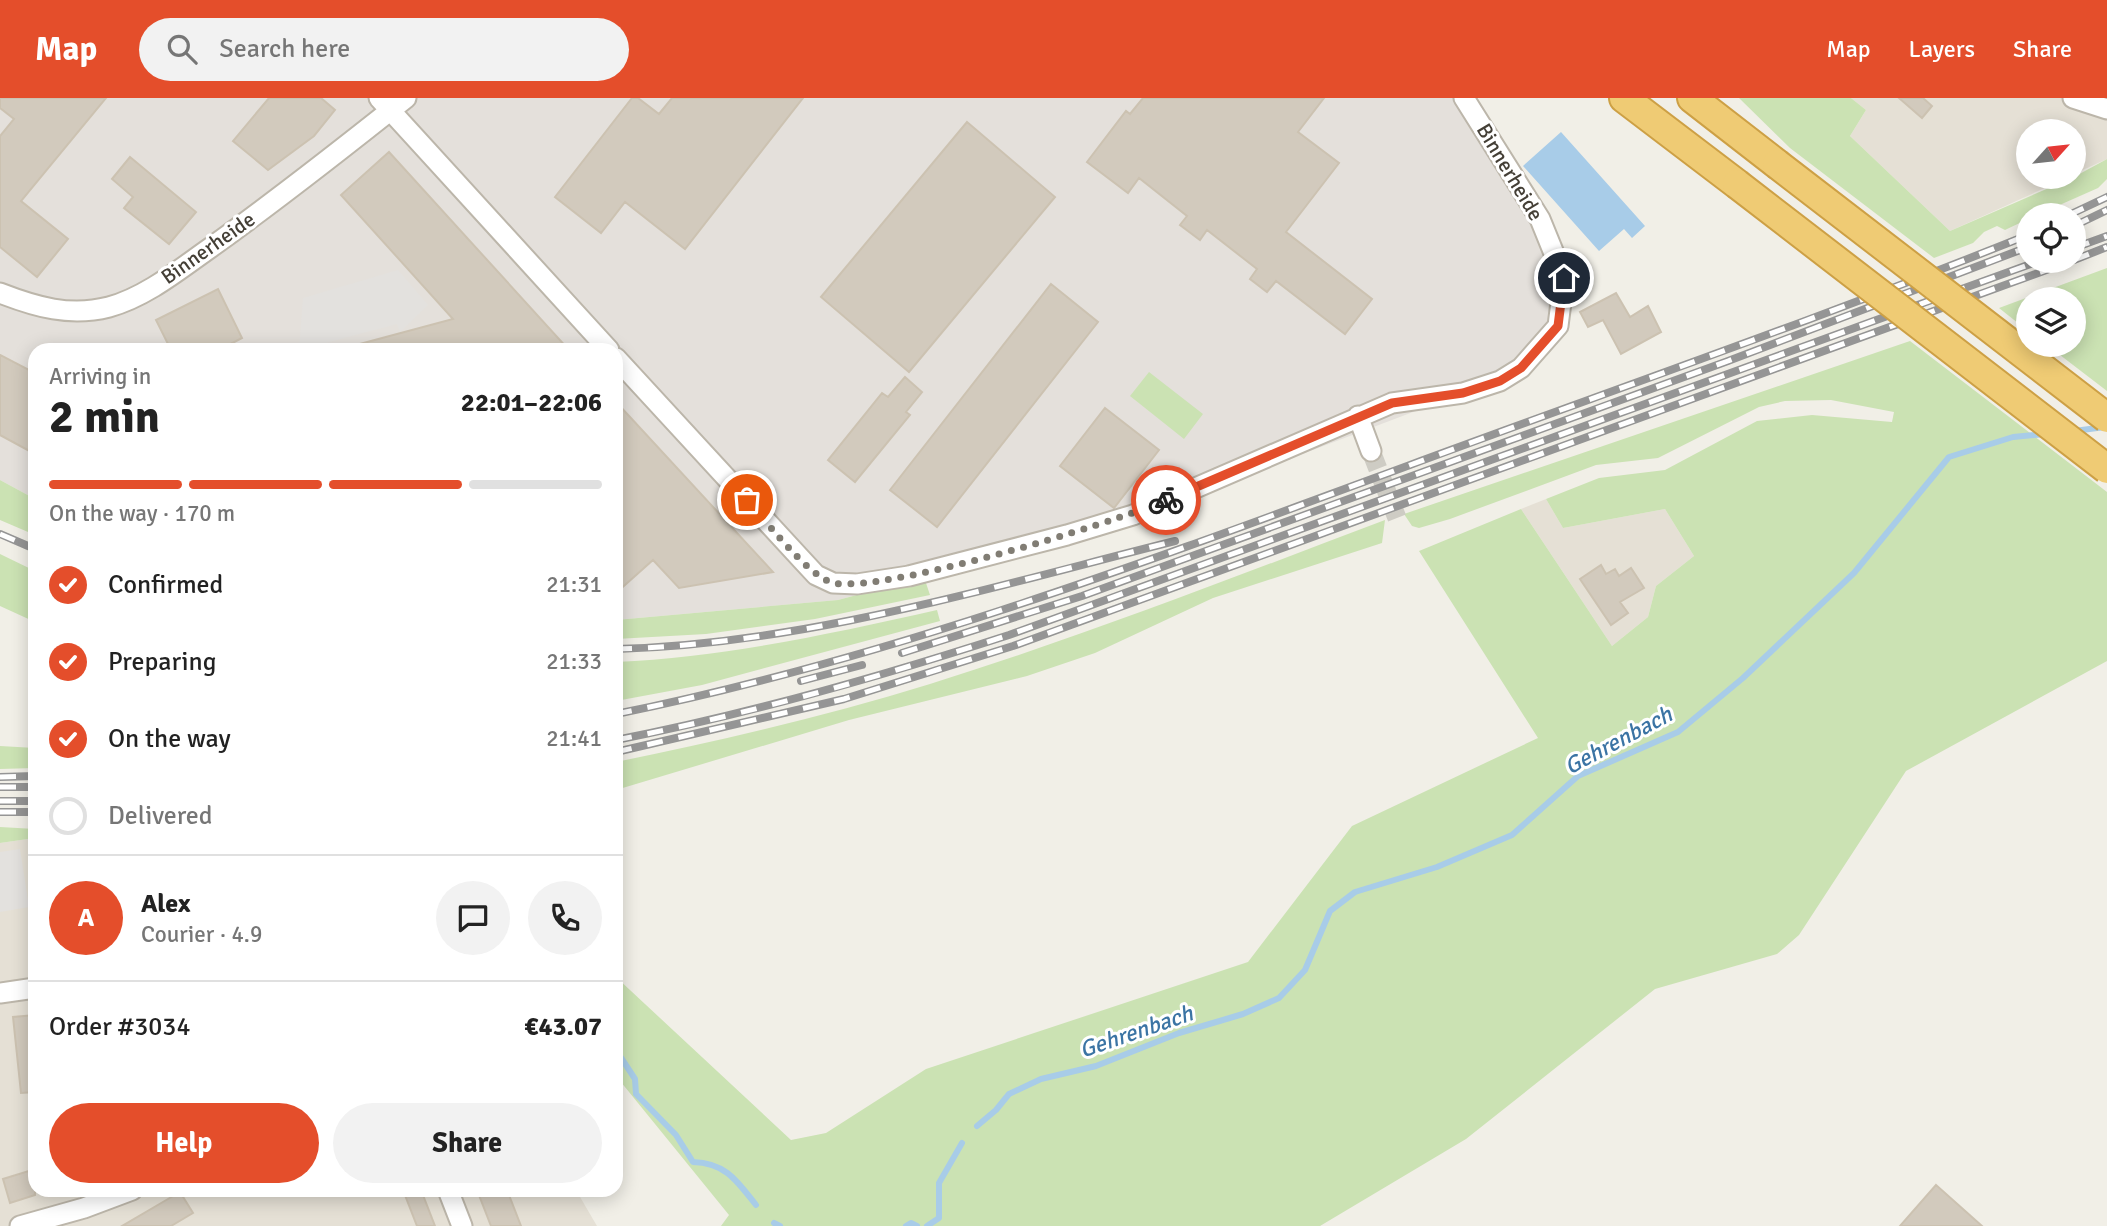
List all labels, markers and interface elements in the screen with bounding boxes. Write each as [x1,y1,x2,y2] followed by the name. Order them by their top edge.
[139,18,629,81] search box
[35,29,97,70] text: Map
[163,30,201,68] icon: search
[219,33,350,65] text: Search here
[1826,34,1871,64] text: Map
[1909,34,1975,64] text: Layers
[2013,34,2072,64] text: Share
[1471,119,1549,225] street label: Binnerheide
[2016,119,2086,189] north arrow
[2016,119,2086,357] map controls
[2016,203,2086,273] button: locate
[156,206,260,290] street label: Binnerheide
[1534,248,1594,308] pin
[1545,259,1583,297] icon: home
[2016,287,2086,357] button: layers
[49,362,151,391] text: Arriving in
[461,387,602,419] text: 22:01–22:06
[49,389,160,445] text: 2 min
[1131,465,1201,535] courier
[717,470,777,530] pin
[728,481,766,519] icon: bag
[1147,481,1185,519] icon: bike
[49,499,235,528] text: On the way · 170 m
[49,566,87,604] icon: check
[108,569,223,601] text: Confirmed
[546,570,602,599] text: 21:31
[49,643,87,681] icon: check
[108,646,216,678] text: Preparing
[546,647,602,676] text: 21:33
[1559,699,1678,781] water label: Gehrenbach
[49,720,87,758] icon: check
[108,723,231,755] text: On the way
[546,724,602,753] text: 21:41
[108,800,213,832] text: Delivered
[436,881,510,955] button: chat
[528,881,602,955] button: phone
[141,888,191,920] text: Alex
[78,902,94,934] text: A
[141,920,262,949] text: Courier · 4.9
[1076,998,1198,1064] water label: Gehrenbach
[49,1011,190,1043] text: Order #3034
[524,1011,602,1043] text: €43.07
[49,1103,319,1183] button: Help
[333,1103,602,1183] button: Share

